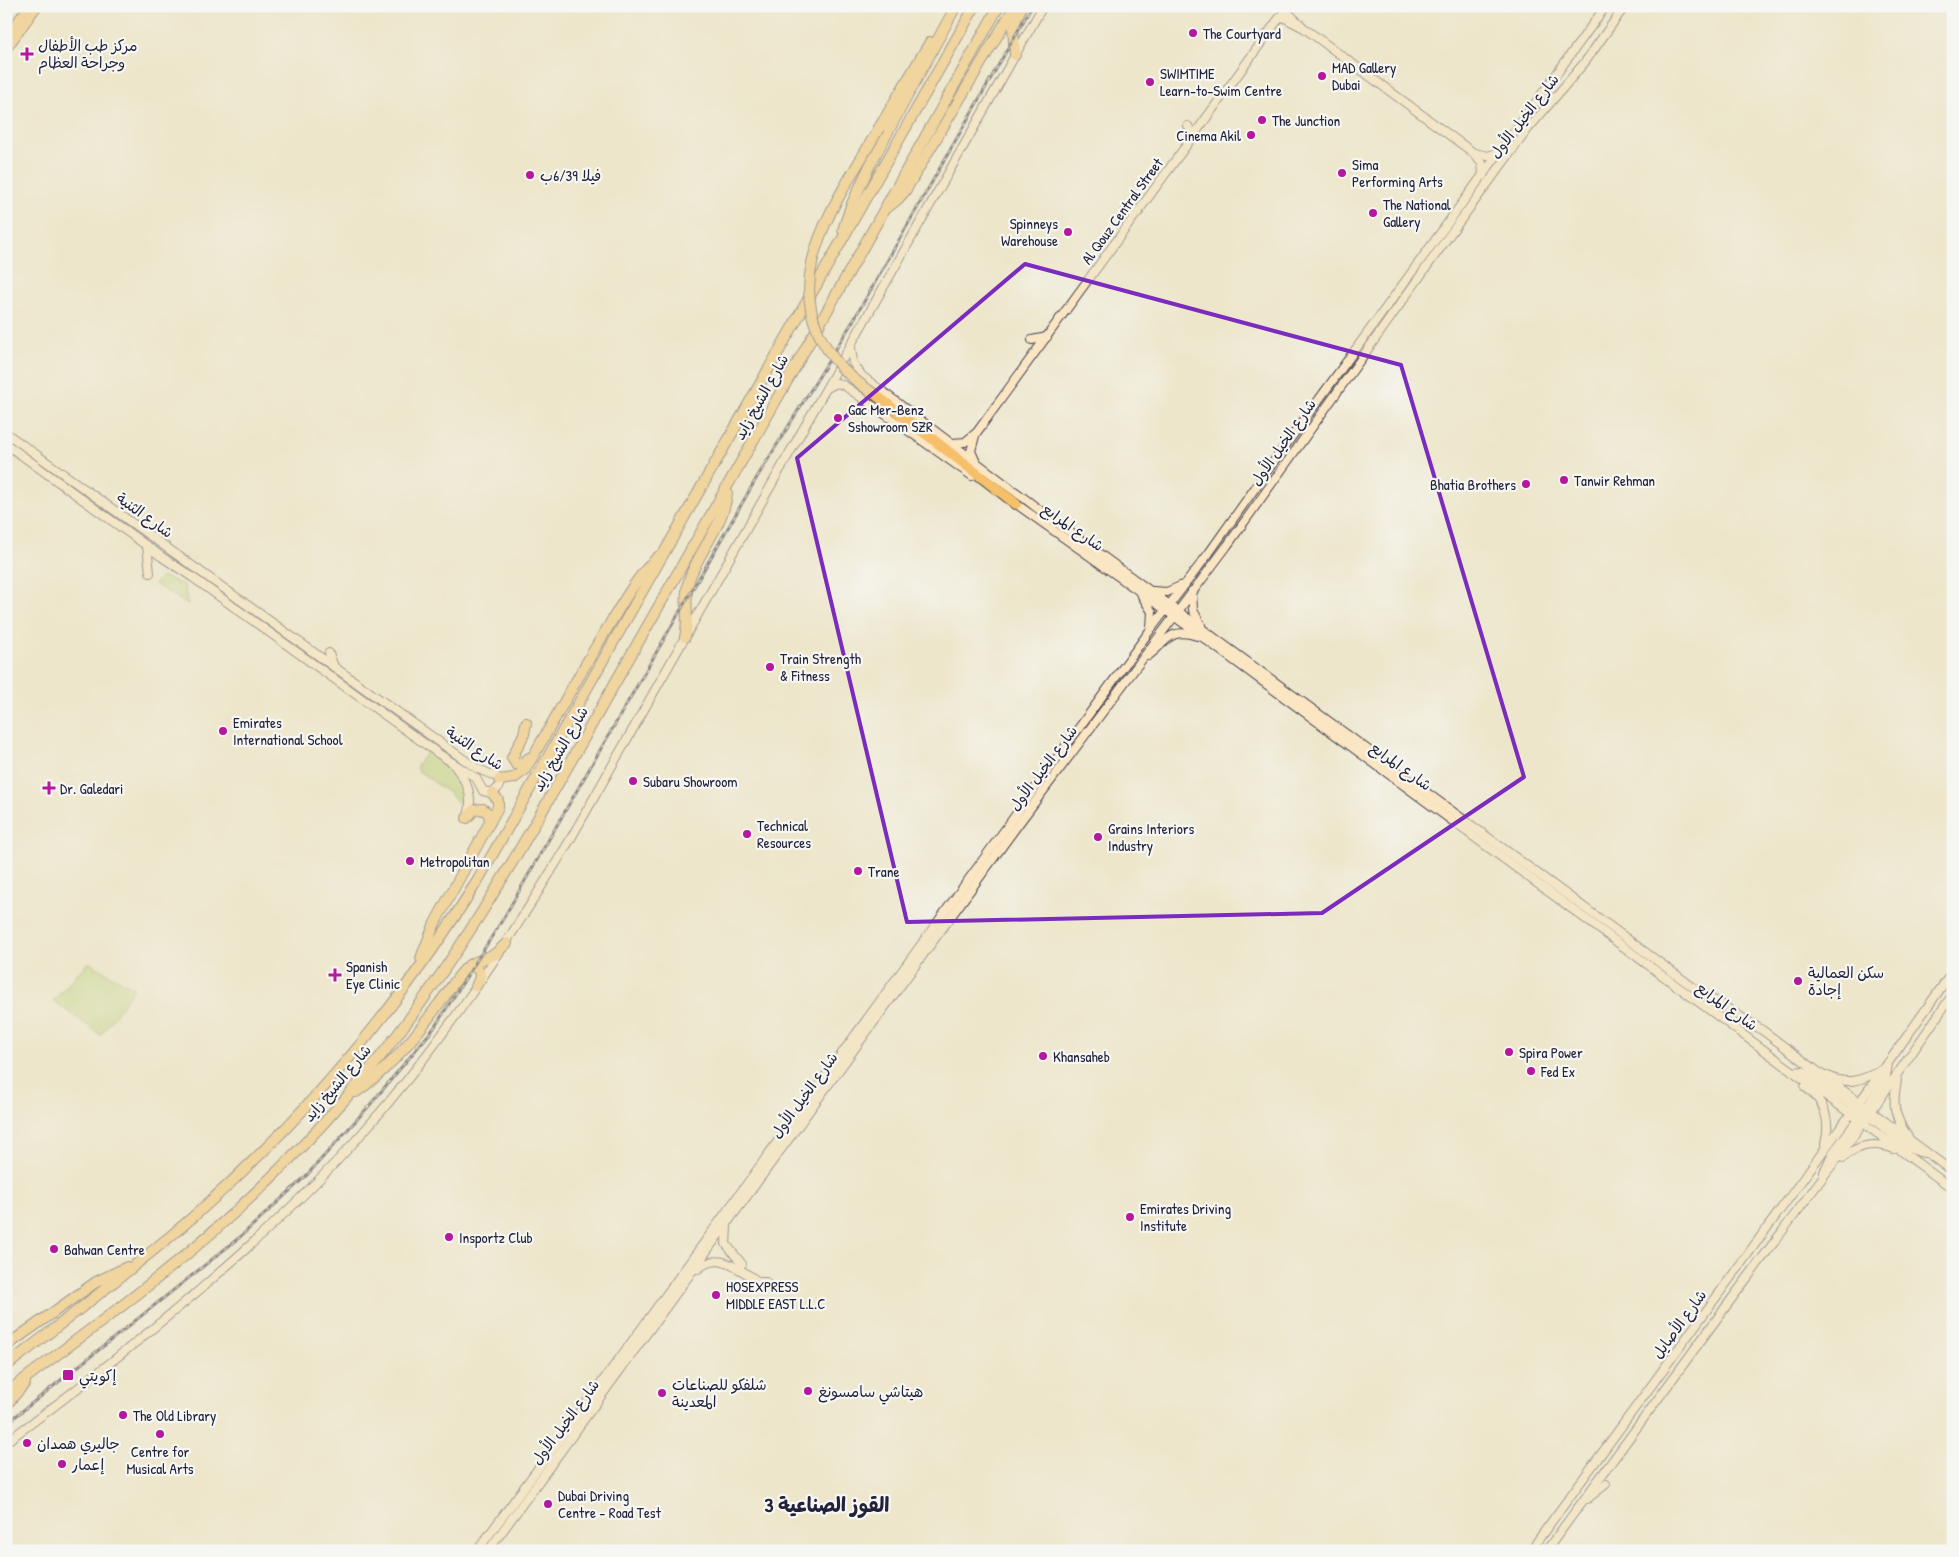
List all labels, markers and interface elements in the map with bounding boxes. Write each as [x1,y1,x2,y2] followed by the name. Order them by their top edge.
[1203,23,1281,44] place label: The Courtyard
[1187,27,1199,39] marker: The Courtyard
[38,35,137,75] place label: مركز طب الأطفال وجراحة العظام
[20,47,34,61] marker: مركز طب الأطفال وجراحة العظام
[1332,57,1396,95] place label: MAD Gallery Dubai
[1160,63,1282,101] place label: SWIMTIME Learn-to-Swim Centre
[1484,69,1564,163] street label: شارع الخيل الأول
[1316,70,1328,82] marker: MAD Gallery Dubai
[1144,76,1156,88] marker: SWIMTIME Learn-to-Swim Centre
[1272,110,1340,131] place label: The Junction
[1256,114,1268,126] marker: The Junction
[1176,125,1241,146] place label: Cinema Akil
[1245,129,1257,141] marker: Cinema Akil
[1076,153,1168,268] street label: Al Qouz Central Street
[1352,154,1443,192] place label: Sima Performing Arts
[540,165,601,186] place label: فيلا 6/39ب
[1336,167,1348,179] marker: Sima Performing Arts
[524,169,536,181] marker: فيلا 6/39ب
[1383,194,1451,232] place label: The National Gallery
[1367,207,1379,219] marker: The National Gallery
[1001,213,1058,251] place label: Spinneys Warehouse
[1062,226,1074,238] marker: Spinneys Warehouse
[729,350,793,444] street label: شارع الشيخ زايد
[1245,394,1321,490] street label: شارع الخيل الأول
[848,399,933,437] place label: Gac Mer-Benz Sshowroom SZR
[832,412,844,424] marker: Gac Mer-Benz Sshowroom SZR
[1574,470,1655,491] place label: Tanwir Rehman
[1430,474,1516,495] place label: Bhatia Brothers
[1558,474,1570,486] marker: Tanwir Rehman
[1520,478,1532,490] marker: Bhatia Brothers
[112,487,178,543] street label: شارع الثنية
[1037,498,1108,557] street label: شارع المرابع
[780,648,861,686] place label: Train Strength & Fitness
[764,661,776,673] marker: Train Strength & Fitness
[527,702,593,796] street label: شارع الشيخ زايد
[233,712,343,750] place label: Emirates International School
[442,721,508,775] street label: شارع الثنية
[1004,721,1082,815] street label: شارع الخيل الأول
[217,725,229,737] marker: Emirates International School
[1365,737,1436,796] street label: شارع المرابع
[643,771,737,792] place label: Subaru Showroom
[627,775,639,787] marker: Subaru Showroom
[60,778,123,799] place label: Dr. Galedari
[42,781,56,795] marker: Dr. Galedari
[757,815,811,853] place label: Technical Resources
[1108,818,1195,856] place label: Grains Interiors Industry
[741,828,753,840] marker: Technical Resources
[1092,831,1104,843] marker: Grains Interiors Industry
[420,851,490,872] place label: Metropolitan
[404,855,416,867] marker: Metropolitan
[868,861,899,882] place label: Trane
[852,865,864,877] marker: Trane
[346,956,400,994] place label: Spanish Eye Clinic
[1808,962,1884,1000] place label: سكن العمالية إجادة
[328,968,342,982] marker: Spanish Eye Clinic
[1792,975,1804,987] marker: سكن العمالية إجادة
[1691,977,1762,1036] street label: شارع المرابع
[298,1040,376,1126] street label: شارع الشيخ زايد
[1519,1042,1583,1063] place label: Spira Power
[1053,1046,1110,1067] place label: Khansaheb
[1503,1046,1515,1058] marker: Spira Power
[766,1048,842,1142] street label: شارع الخيل الأول
[1037,1050,1049,1062] marker: Khansaheb
[1540,1061,1576,1082] place label: Fed Ex
[1525,1065,1537,1077] marker: Fed Ex
[1140,1198,1232,1236] place label: Emirates Driving Institute
[1124,1211,1136,1223] marker: Emirates Driving Institute
[459,1227,533,1248] place label: Insportz Club
[443,1231,455,1243] marker: Insportz Club
[64,1239,145,1260] place label: Bahwan Centre
[48,1243,60,1255] marker: Bahwan Centre
[726,1276,825,1314] place label: HOSEXPRESS MIDDLE EAST L.L.C
[1647,1285,1711,1363] street label: شارع الأصايل
[710,1289,722,1301] marker: HOSEXPRESS MIDDLE EAST L.L.C
[79,1365,116,1389] place label: إكويتي
[61,1368,75,1382] marker: إكويتي
[672,1374,767,1412] place label: شلفكو للصناعات المعدينة
[526,1375,604,1469] street label: شارع الخيل الأول
[818,1381,923,1405] place label: هيتاشي سامسونغ
[802,1385,814,1397] marker: هيتاشي سامسونغ
[656,1387,668,1399] marker: شلفكو للصناعات المعدينة
[133,1405,216,1426] place label: The Old Library
[117,1409,129,1421] marker: The Old Library
[154,1428,166,1440] marker: Centre for Musical Arts
[37,1433,120,1455] place label: جاليري همدان
[21,1437,33,1449] marker: جاليري همدان
[126,1441,194,1479] place label: Centre for Musical Arts
[71,1454,105,1475] place label: إعمار
[56,1458,68,1470] marker: إعمار
[558,1485,662,1523] place label: Dubai Driving Centre - Road Test
[765,1491,890,1518] district label: القوز الصناعية 3
[542,1498,554,1510] marker: Dubai Driving Centre - Road Test

